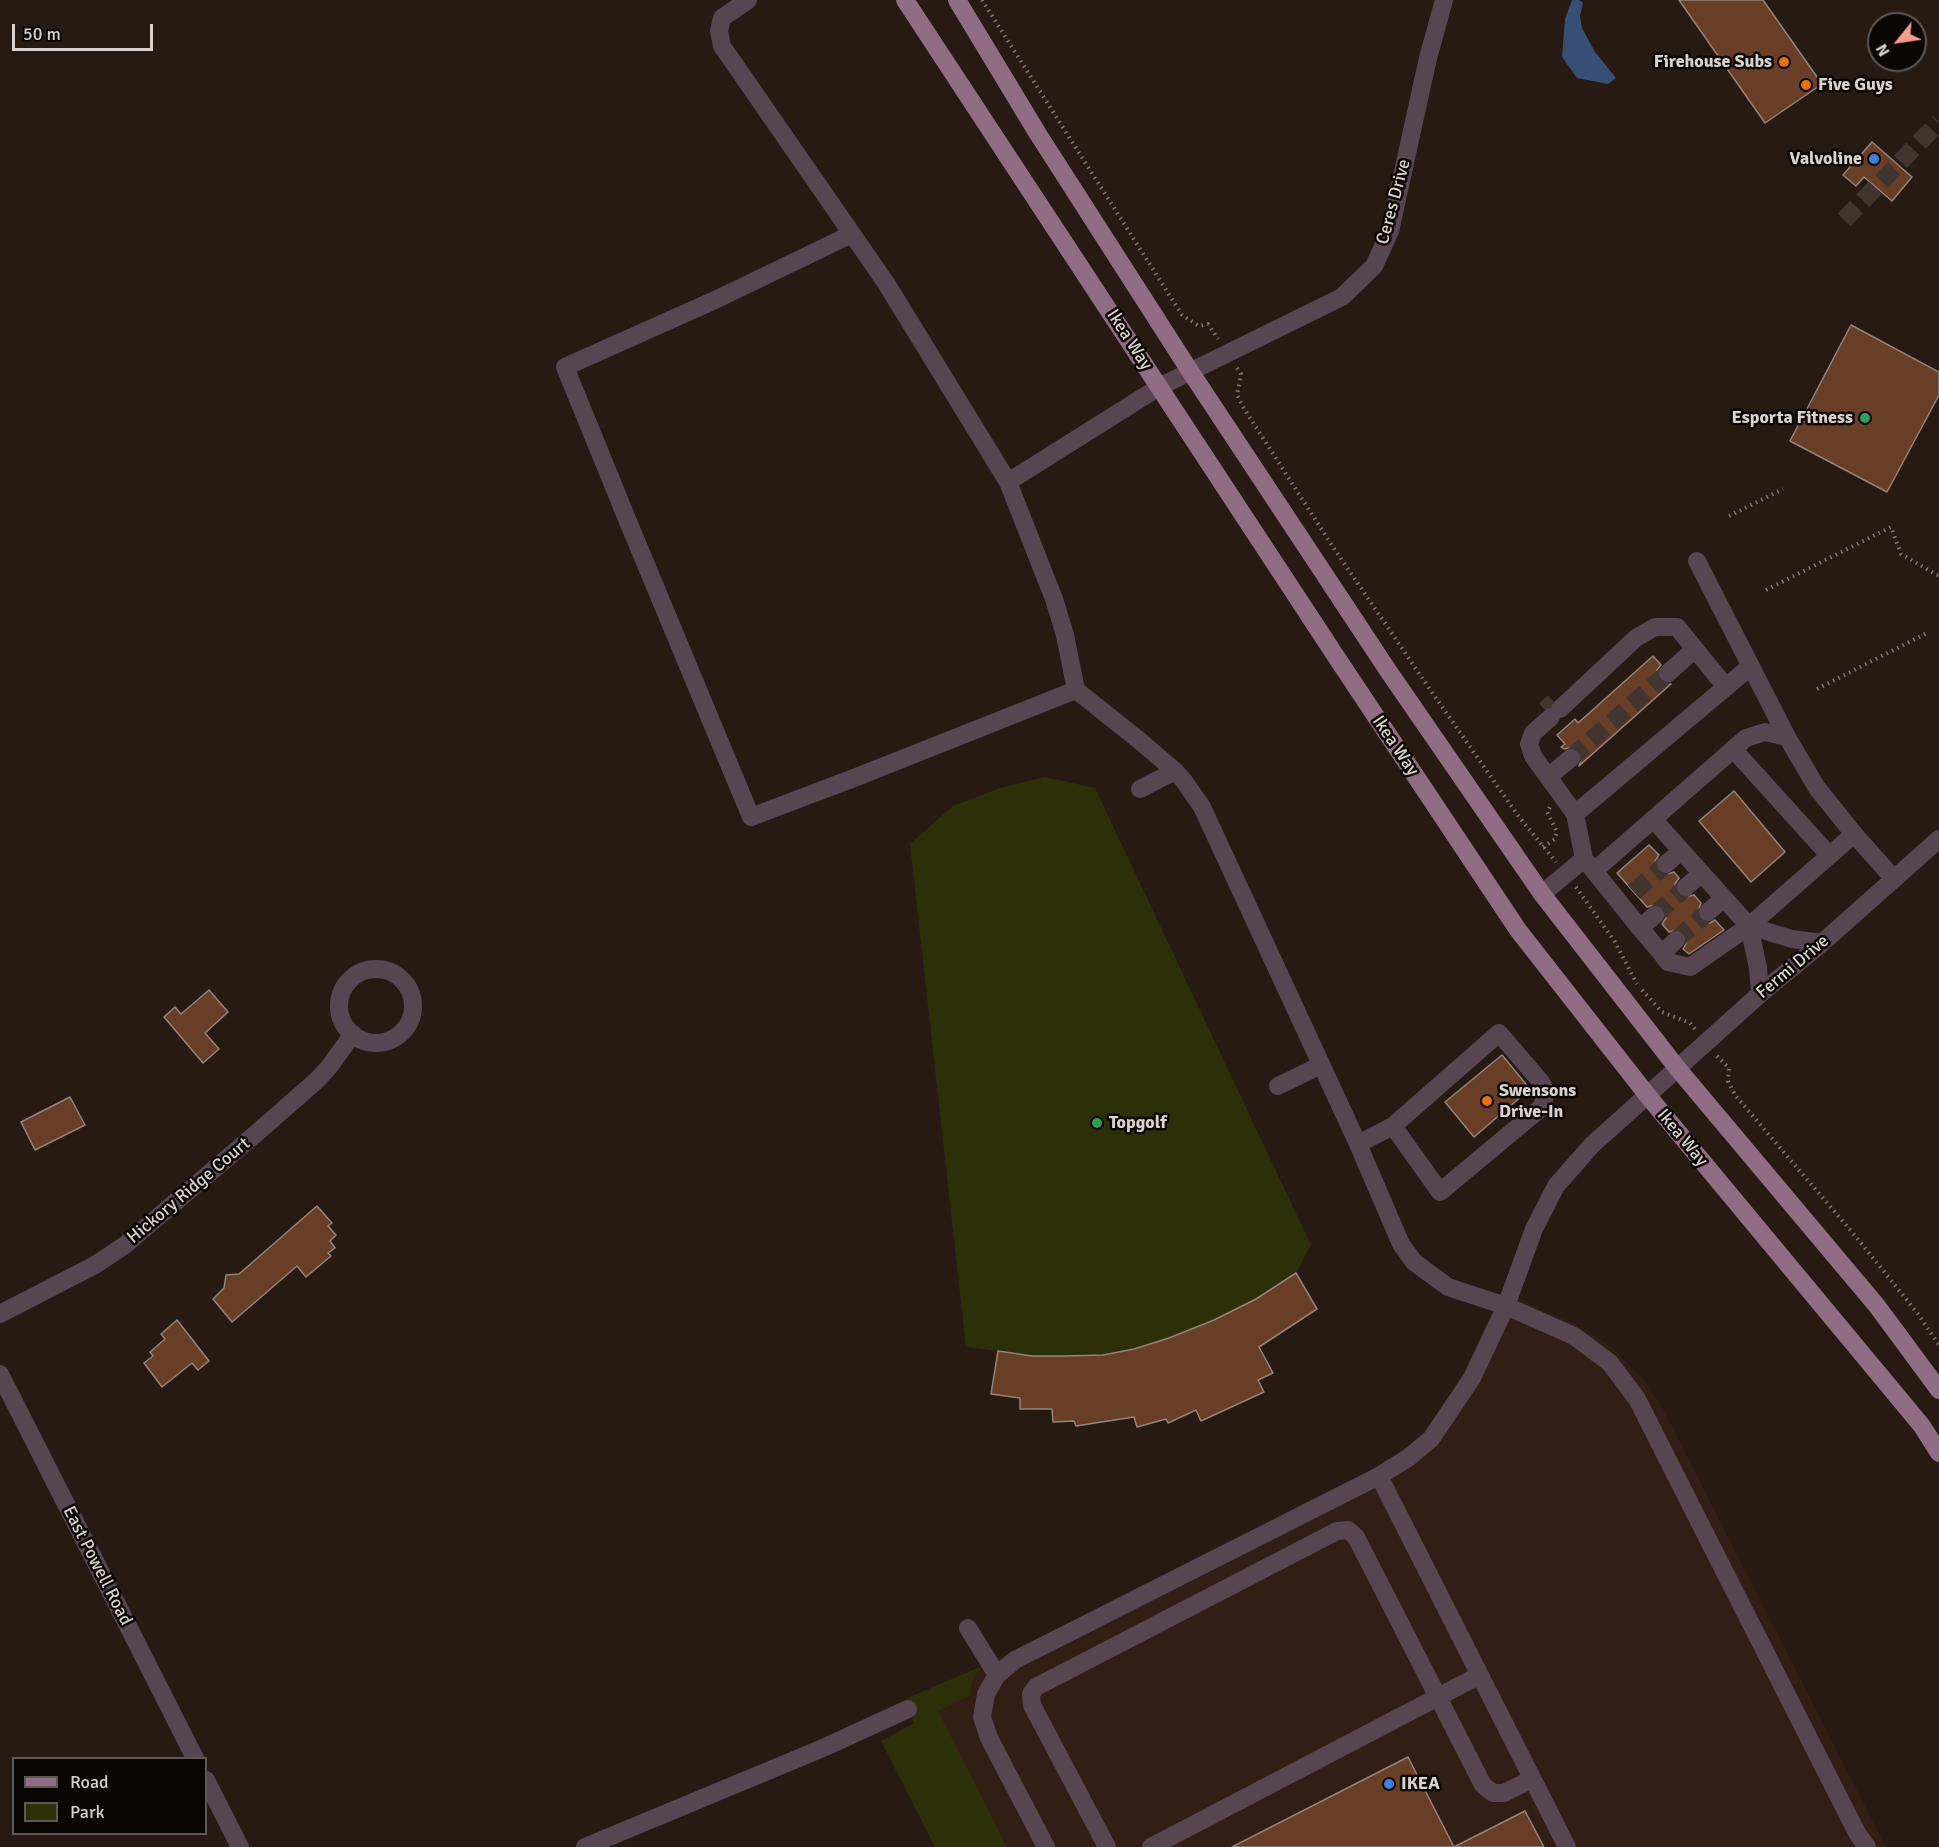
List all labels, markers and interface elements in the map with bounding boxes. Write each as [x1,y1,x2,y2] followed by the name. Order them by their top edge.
[15,12,156,50] scale bar
[1867,12,1927,72] north arrow
[23,23,61,45] text: 50 m
[1872,40,1895,60] text: N
[1654,51,1772,73] place label: Firehouse Subs
[1777,55,1791,69] marker: Firehouse Subs
[1818,74,1893,96] place label: Five Guys
[1799,78,1813,92] marker: Five Guys
[1790,148,1862,170] place label: Valvoline
[1867,152,1881,166] marker: Valvoline
[1372,157,1416,247] street label: Ceres Drive
[1101,306,1157,374] street label: Ikea Way
[1732,407,1853,429] place label: Esporta Fitness
[1858,411,1872,425] marker: Esporta Fitness
[1367,712,1423,780] street label: Ikea Way
[1752,930,1834,1004] street label: Fermi Drive
[1499,1080,1576,1122] place label: Swensons Drive-In
[1480,1094,1494,1108] marker: Swensons Drive-In
[1652,1105,1712,1171] street label: Ikea Way
[1109,1112,1167,1134] place label: Topgolf
[1090,1116,1104,1130] marker: Topgolf
[123,1133,255,1249] street label: Hickory Ridge Court
[58,1503,136,1629] street label: East Powell Road
[12,1757,207,1835] legend
[70,1771,109,1793] text: Road
[1401,1773,1440,1795] place label: IKEA
[1382,1777,1396,1791] marker: IKEA
[70,1801,105,1823] text: Park

